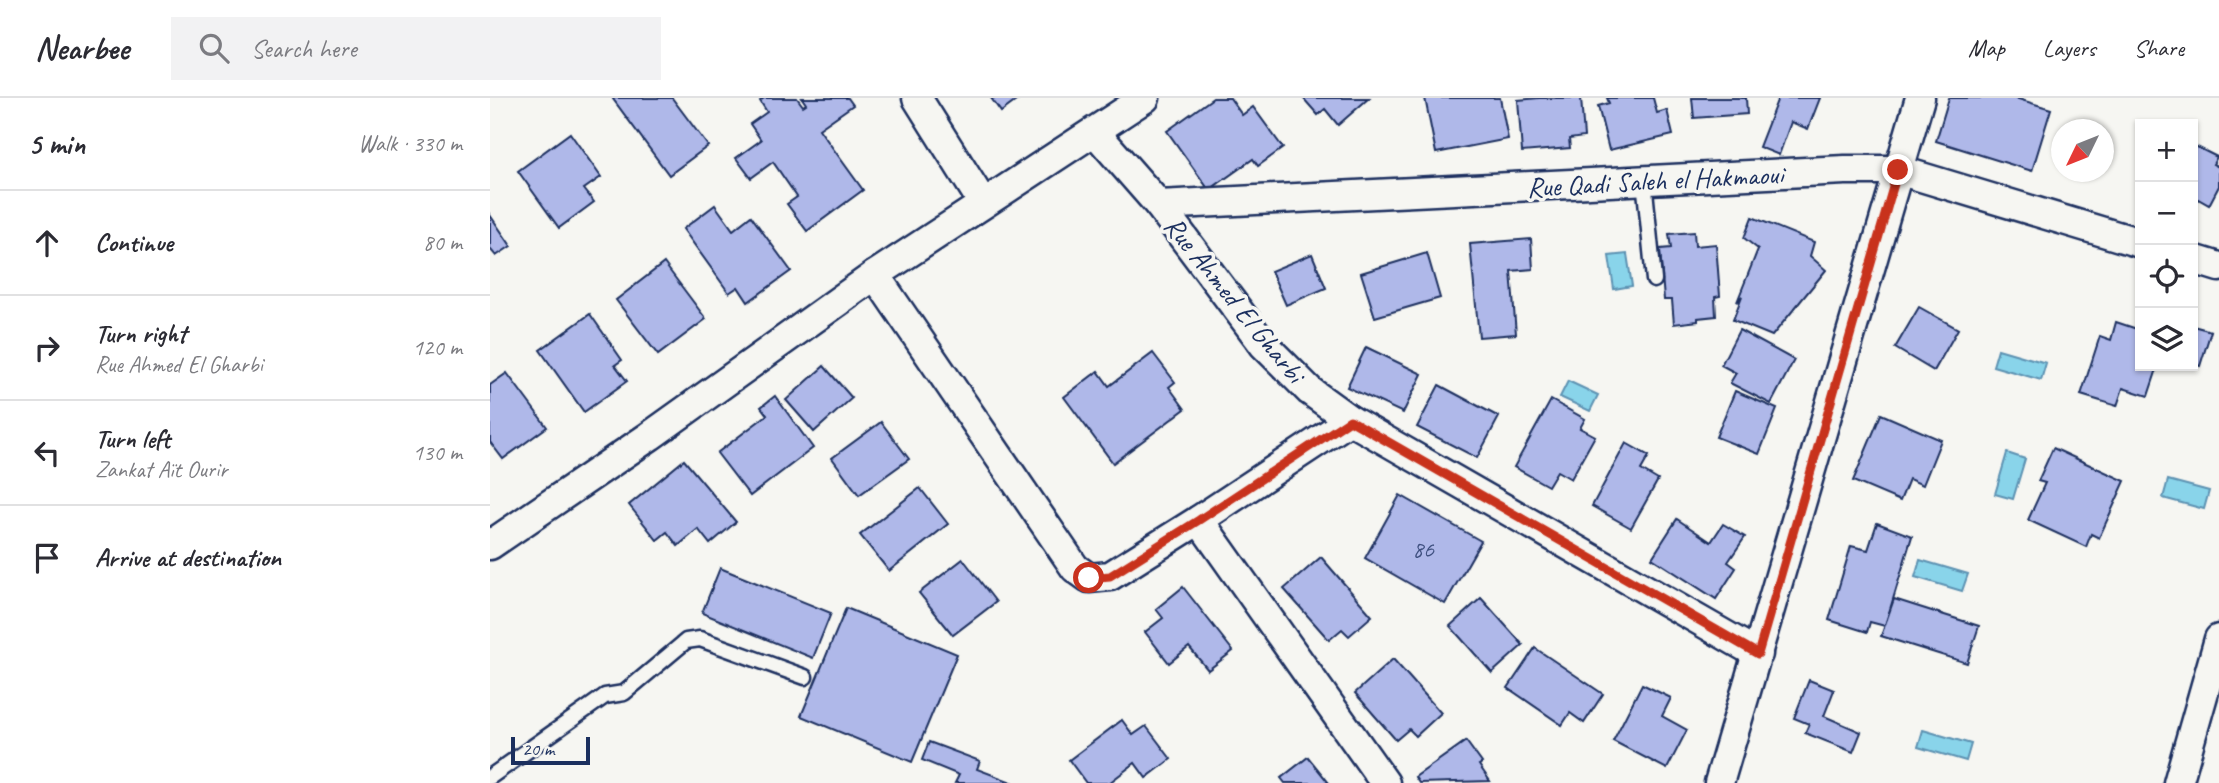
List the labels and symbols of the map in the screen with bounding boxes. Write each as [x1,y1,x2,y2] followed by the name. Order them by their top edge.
[2051,119,2114,182] north arrow
[1882,154,1913,185] route end
[1526,156,1788,205] street label: Rue Qadi Saleh el Hakmaoui
[1157,209,1315,393] street label: Rue Ahmed El Gharbi
[1412,534,1435,564] house number: 86
[1073,562,1104,593] route start
[511,734,590,766] scale bar

